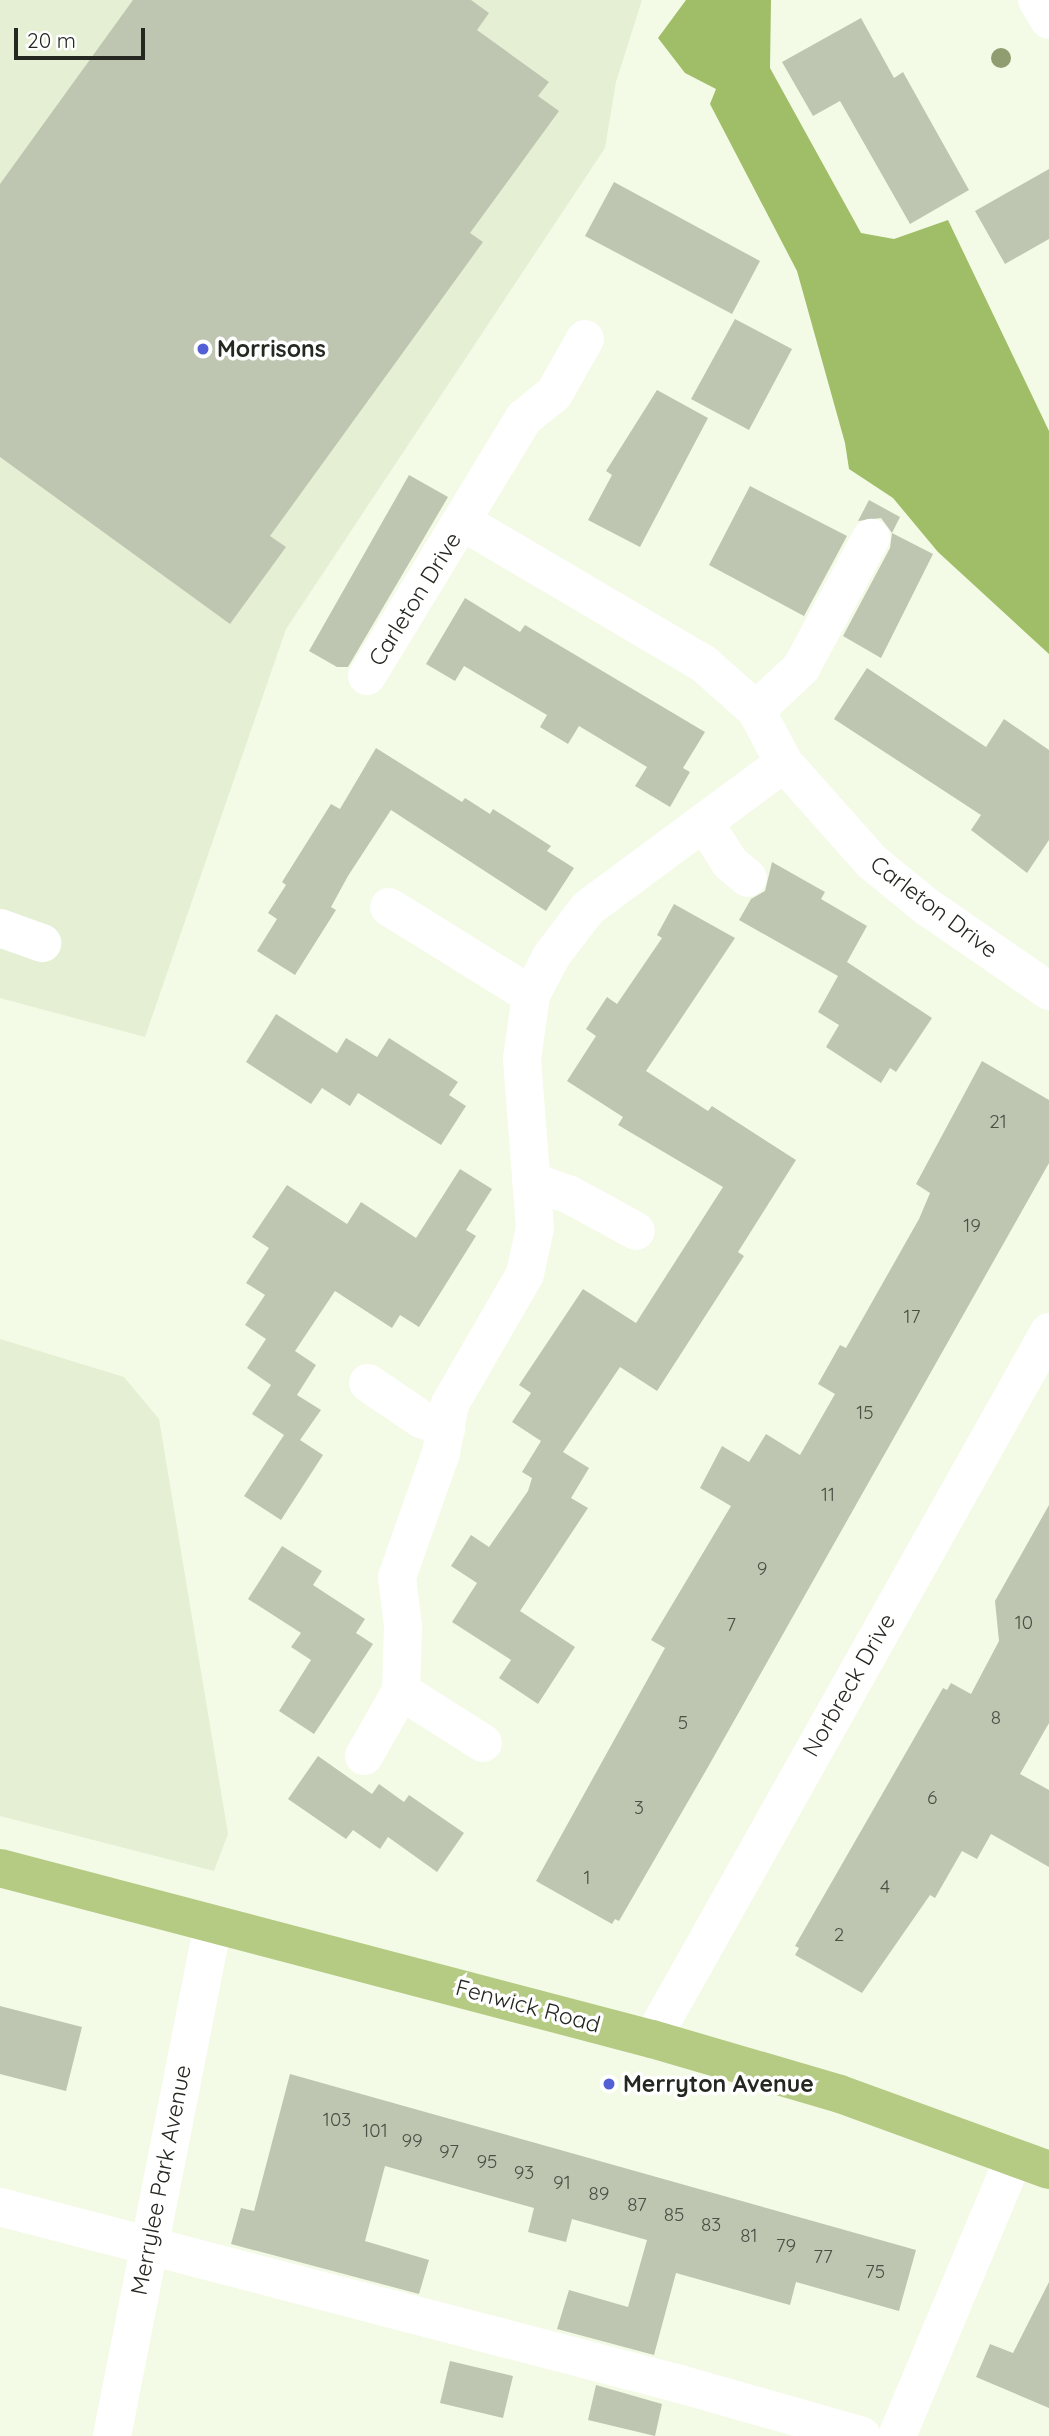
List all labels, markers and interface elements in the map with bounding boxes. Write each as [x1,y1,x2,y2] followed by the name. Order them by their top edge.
[18,14,149,58] scale bar
[27,27,76,53] text: 20 m
[217,335,326,363] place label: Morrisons
[195,341,211,357] marker: Morrisons
[363,527,467,671] street label: Carleton Drive
[865,850,1003,964] street label: Carleton Drive
[989,1111,1007,1133] house number: 21
[963,1215,981,1237] house number: 19
[904,1306,920,1328] house number: 17
[856,1402,874,1424] house number: 15
[821,1484,835,1506] house number: 11
[757,1558,767,1580] house number: 9
[797,1609,901,1761] street label: Norbreck Drive
[1015,1612,1033,1634] house number: 10
[726,1614,736,1636] house number: 7
[991,1707,1001,1729] house number: 8
[678,1712,688,1734] house number: 5
[927,1787,937,1809] house number: 6
[634,1797,644,1819] house number: 3
[583,1867,591,1889] house number: 1
[880,1876,890,1898] house number: 4
[834,1924,844,1946] house number: 2
[453,1973,603,2039] street label: Fenwick Road
[125,2063,197,2297] street label: Merrylee Park Avenue
[623,2070,814,2098] place label: Merryton Avenue
[601,2076,617,2092] marker: Merryton Avenue
[323,2109,351,2131] house number: 103
[362,2120,388,2142] house number: 101
[401,2130,423,2152] house number: 99
[439,2141,459,2163] house number: 97
[477,2151,497,2173] house number: 95
[514,2162,534,2184] house number: 93
[553,2172,571,2194] house number: 91
[589,2183,609,2205] house number: 89
[627,2194,647,2216] house number: 87
[664,2204,684,2226] house number: 85
[701,2214,721,2236] house number: 83
[740,2225,758,2247] house number: 81
[776,2235,796,2257] house number: 79
[813,2246,833,2268] house number: 77
[865,2261,885,2283] house number: 75

